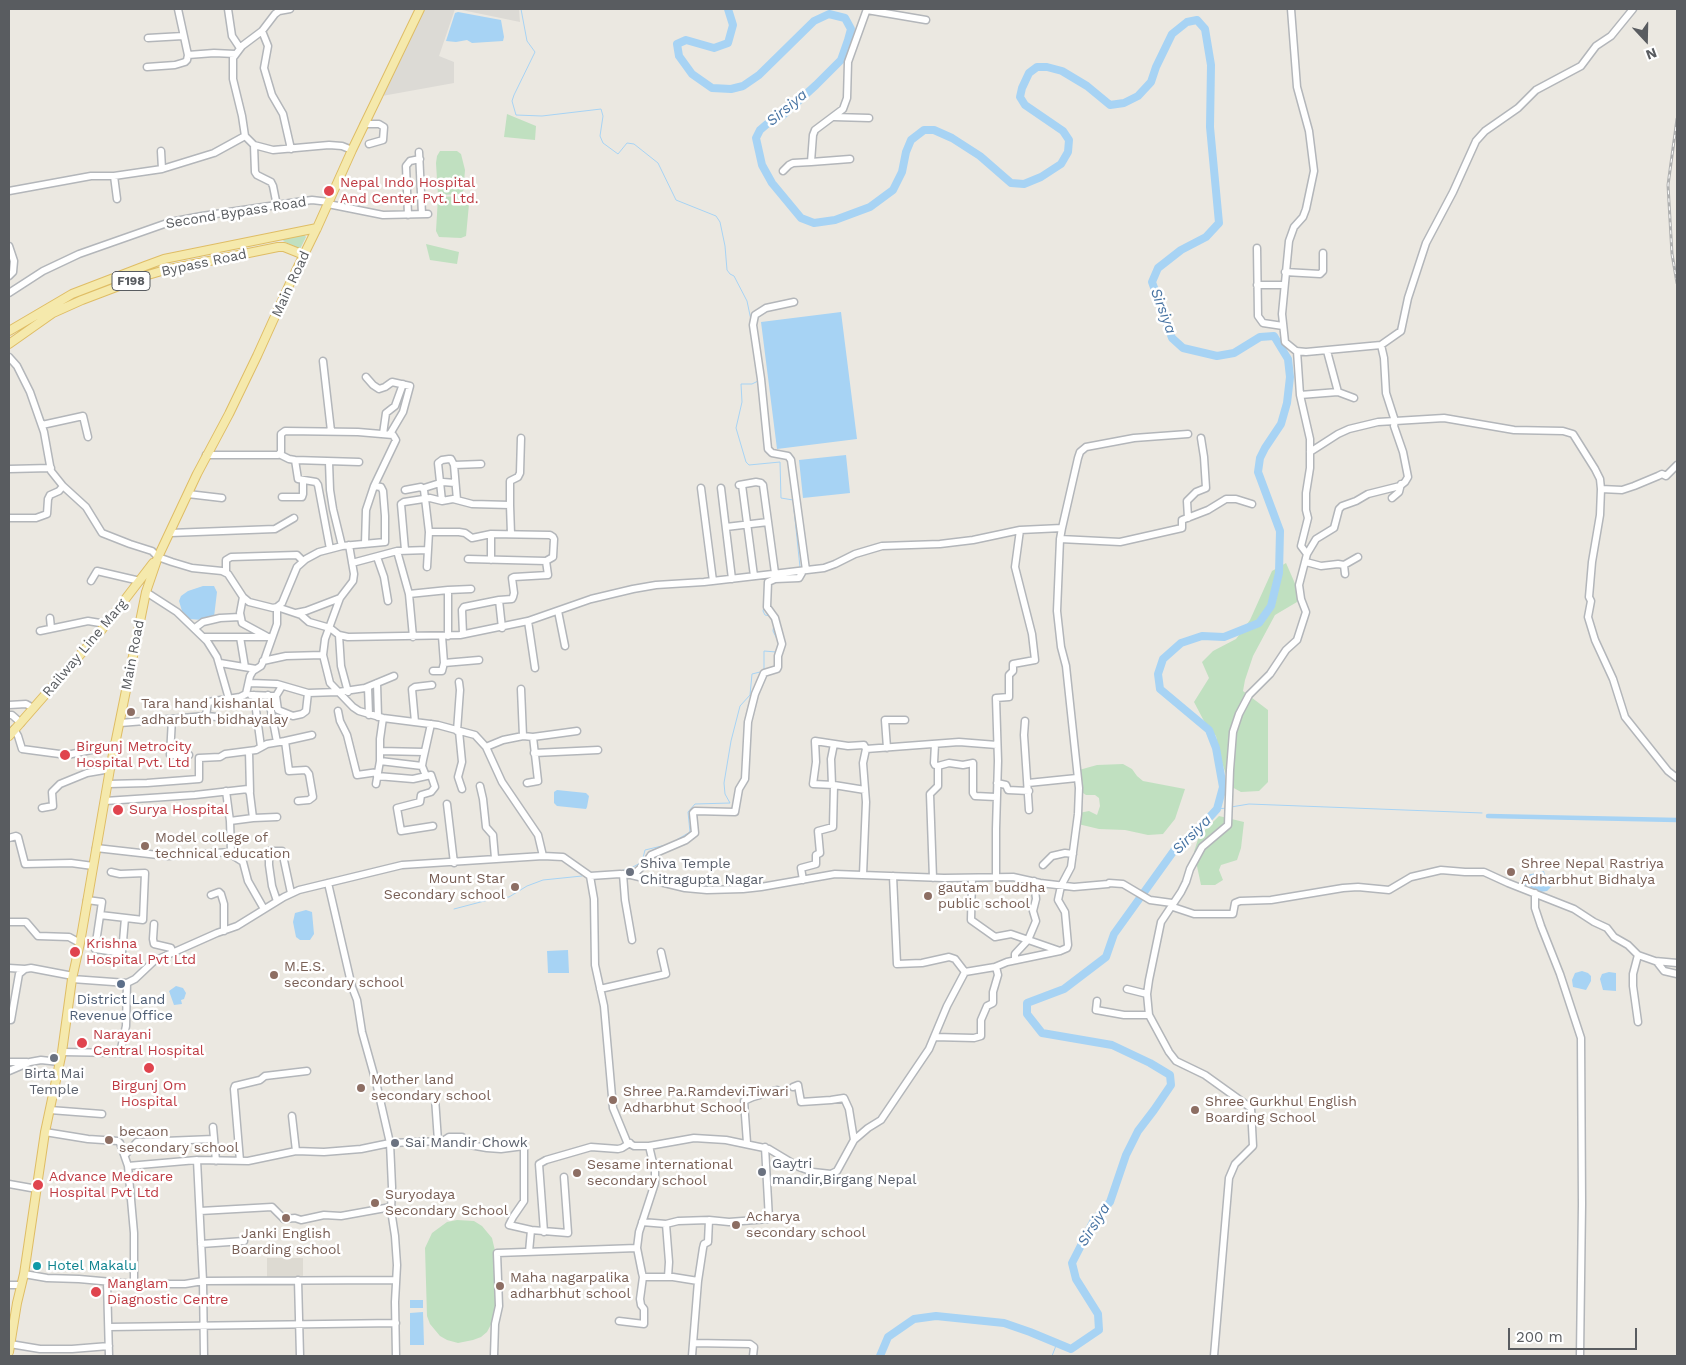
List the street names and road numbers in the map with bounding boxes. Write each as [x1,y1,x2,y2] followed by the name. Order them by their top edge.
[164,194,308,232] street label: Second Bypass Road
[160,246,248,280] street label: Bypass Road
[268,248,314,320] street label: Main Road
[112,272,150,290] road number: F198
[39,596,131,700] street label: Railway Line Marg
[118,618,148,692] street label: Main Road

